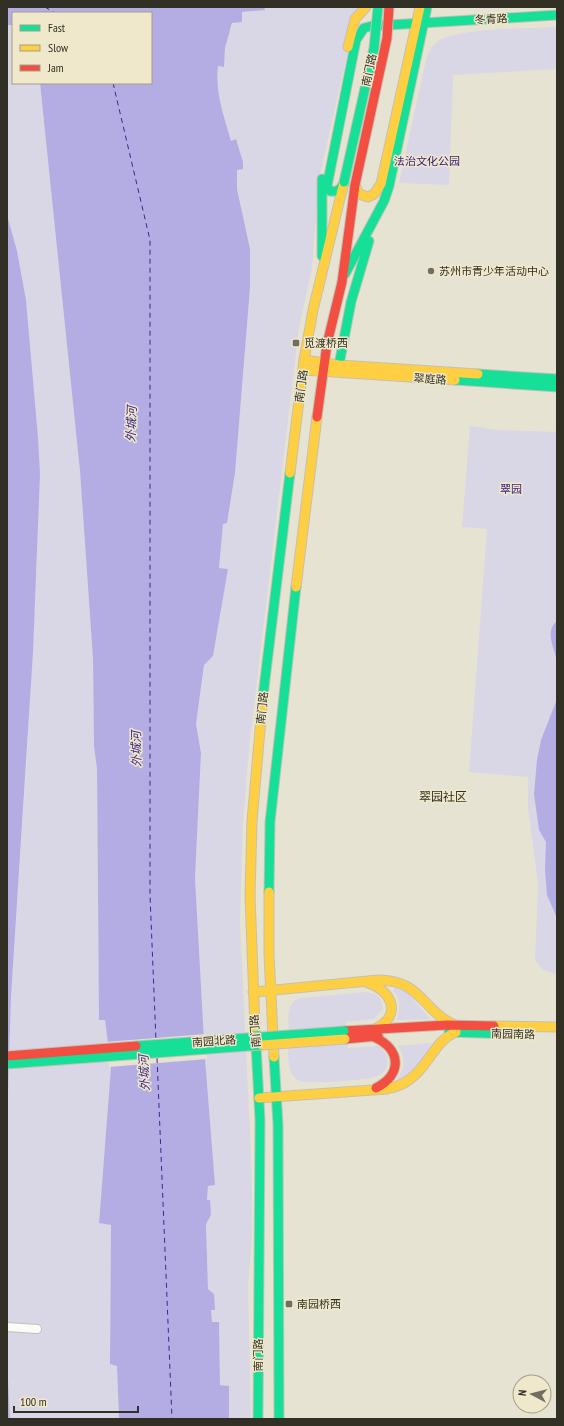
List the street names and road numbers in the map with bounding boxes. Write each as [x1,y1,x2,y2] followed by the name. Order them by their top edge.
[474,11,508,27] street label: 冬青路
[359,52,379,88] street label: 南门路
[292,369,310,403] street label: 南门路
[413,371,447,387] street label: 翠庭路
[253,691,271,725] street label: 南门路
[247,1014,263,1048] street label: 南门路
[491,1027,535,1041] street label: 南园南路
[192,1032,236,1050] street label: 南园北路
[251,1339,265,1372] street label: 南门路

